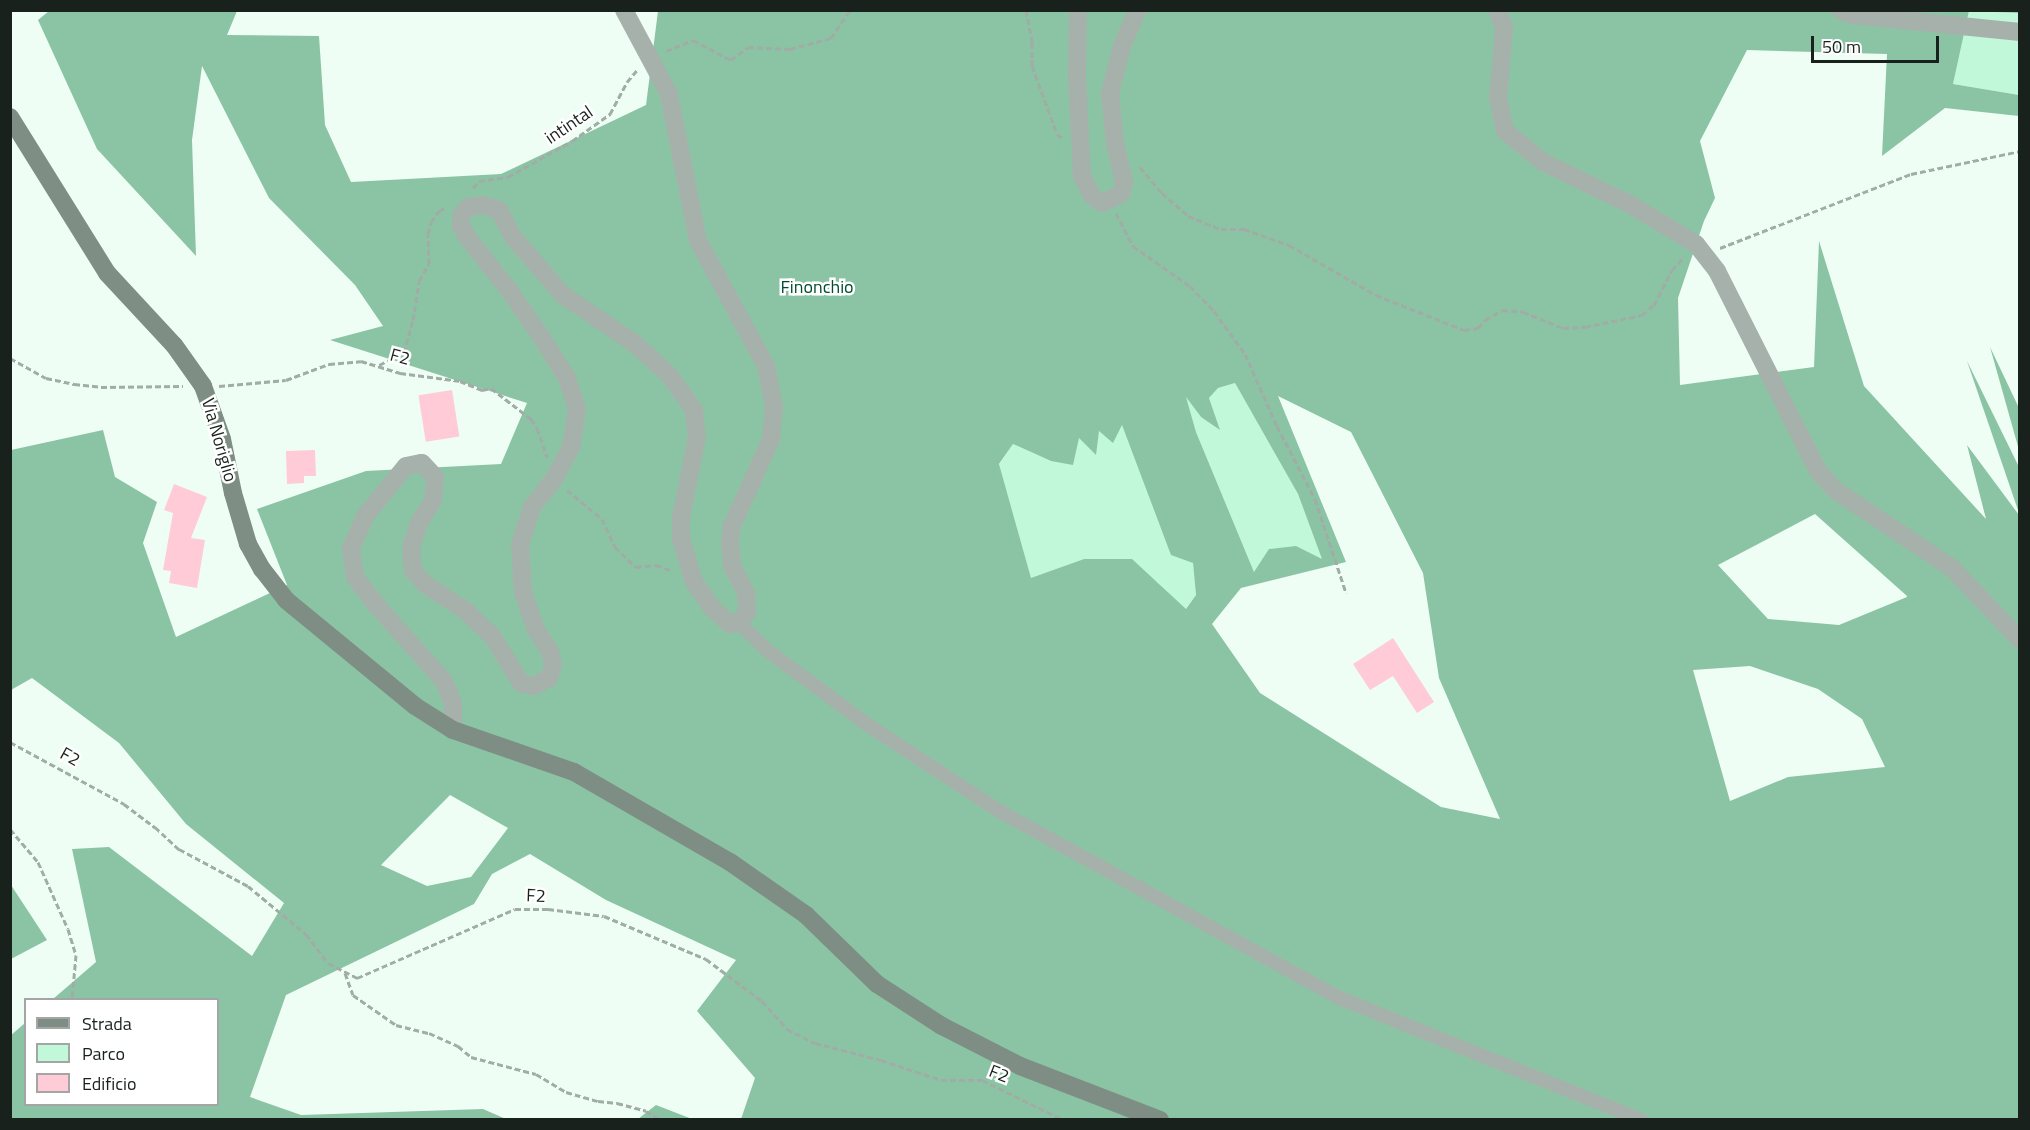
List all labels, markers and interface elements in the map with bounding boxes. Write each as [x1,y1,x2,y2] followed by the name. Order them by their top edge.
[1814,24,1942,62] scale bar
[1822,33,1861,60] text: 50 m
[541,101,597,149] street label: intintal
[780,276,854,298] park label: Finonchio
[388,344,412,370] street label: F2
[197,396,241,484] street label: Via Noriglio
[56,743,84,771] street label: F2
[526,885,546,907] street label: F2
[24,998,219,1106] legend
[82,1010,132,1037] text: Strada
[82,1040,125,1067] text: Parco
[986,1060,1012,1088] street label: F2
[82,1070,136,1097] text: Edificio

